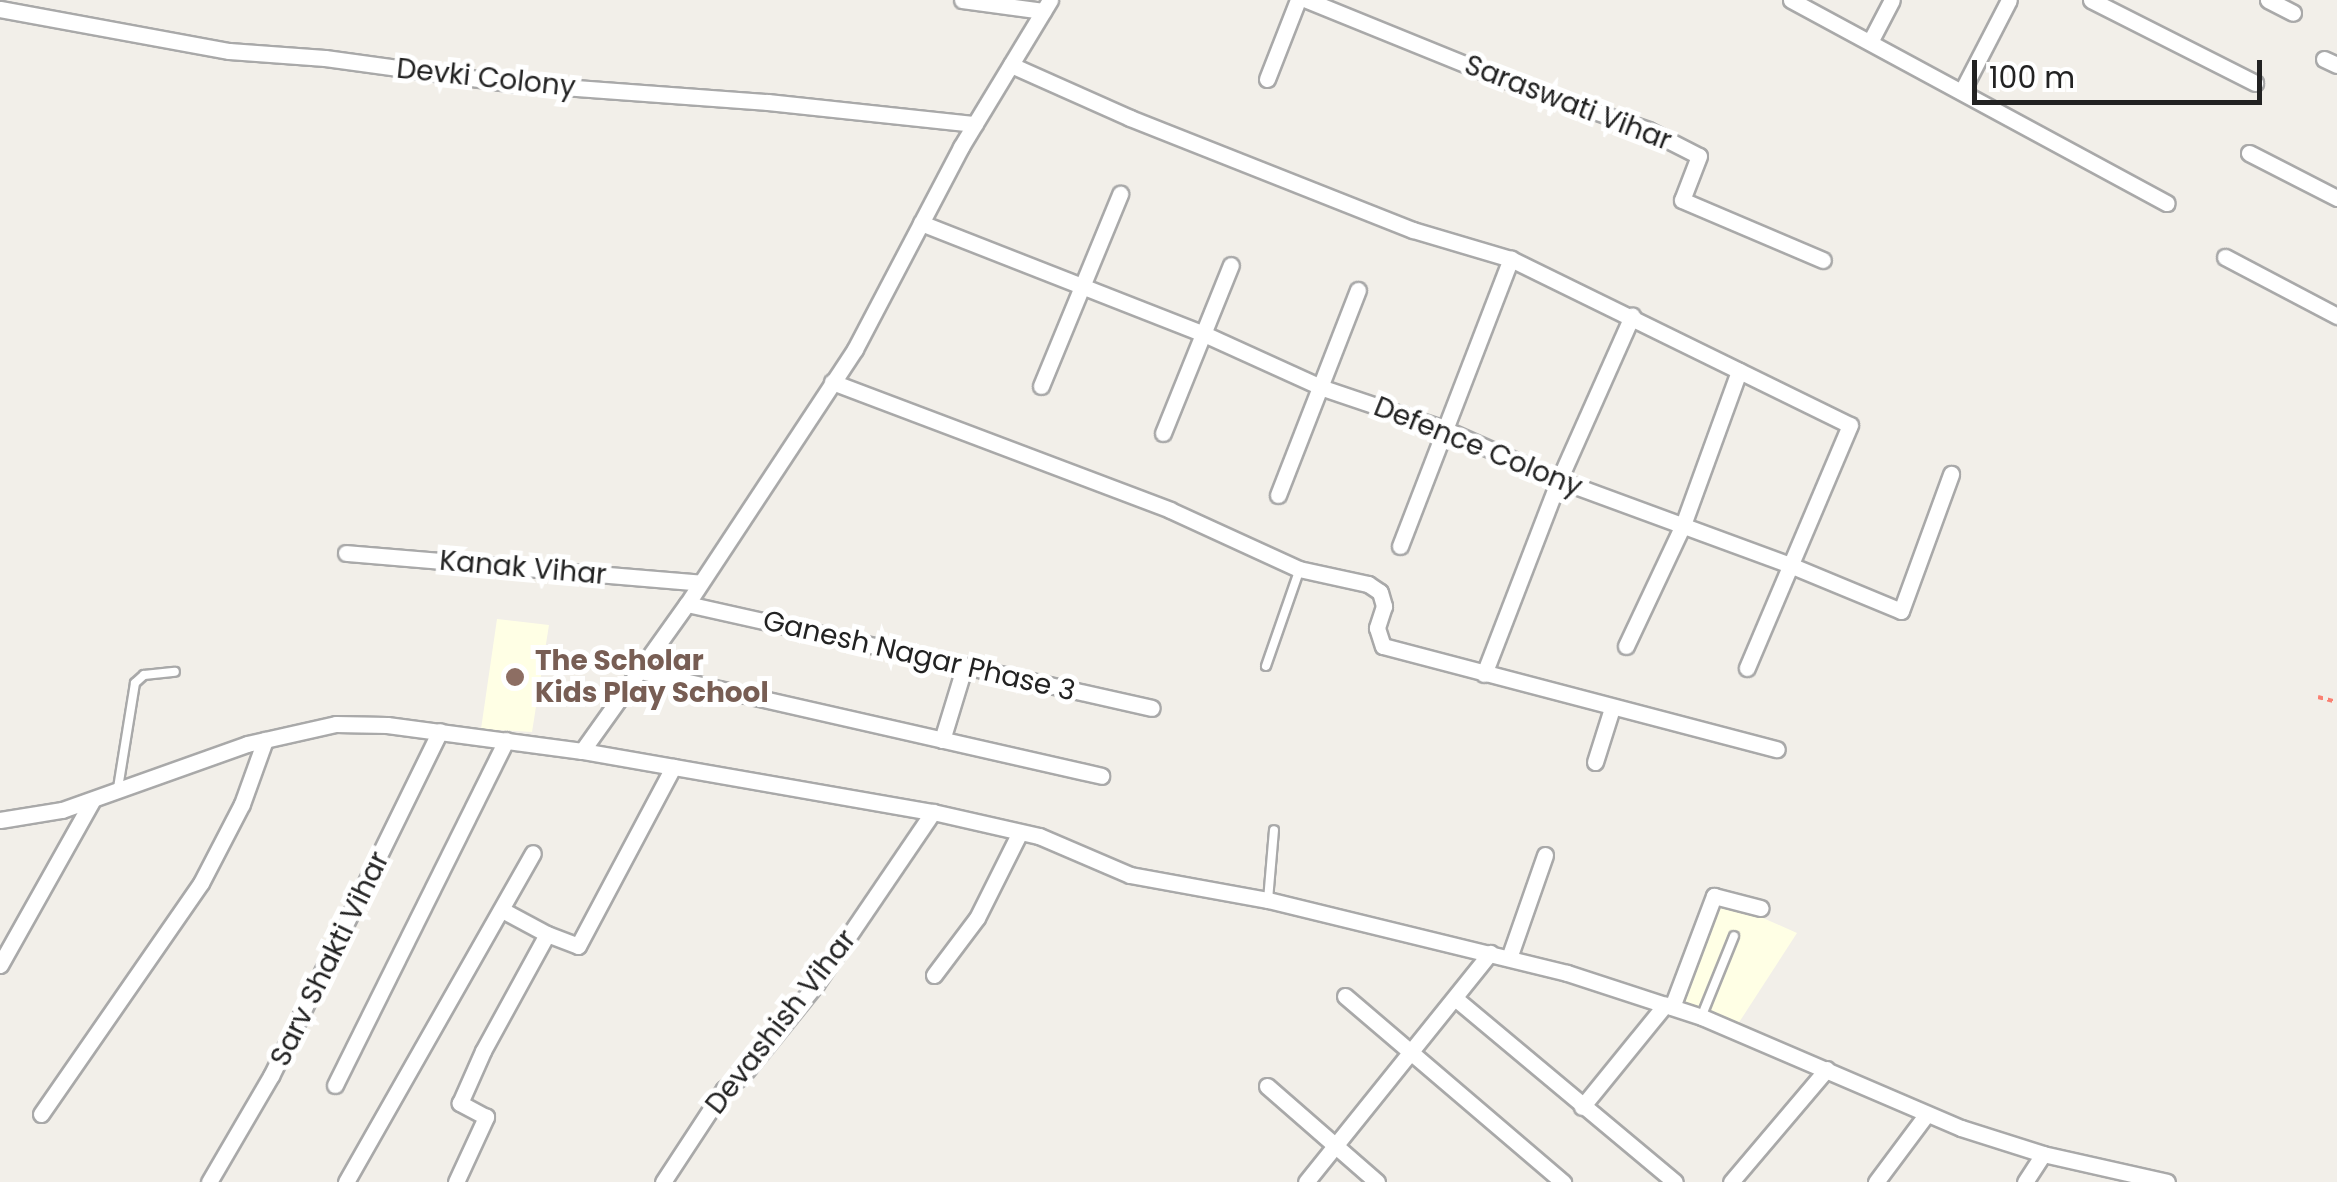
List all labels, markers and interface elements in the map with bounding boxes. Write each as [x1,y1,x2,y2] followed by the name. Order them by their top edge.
[1977,40,2267,102] scale bar
[1460,48,1676,158] street label: Saraswati Vihar
[395,52,577,104] street label: Devki Colony
[1989,56,2075,99] text: 100 m
[1369,390,1587,504] street label: Defence Colony
[438,544,608,592] street label: Kanak Vihar
[760,604,1078,708] street label: Ganesh Nagar Phase 3
[535,644,769,710] place label: The Scholar Kids Play School
[504,666,526,688] marker: The Scholar Kids Play School
[264,846,396,1072] street label: Sarv Shakti Vihar
[699,923,863,1121] street label: Devashish Vihar

